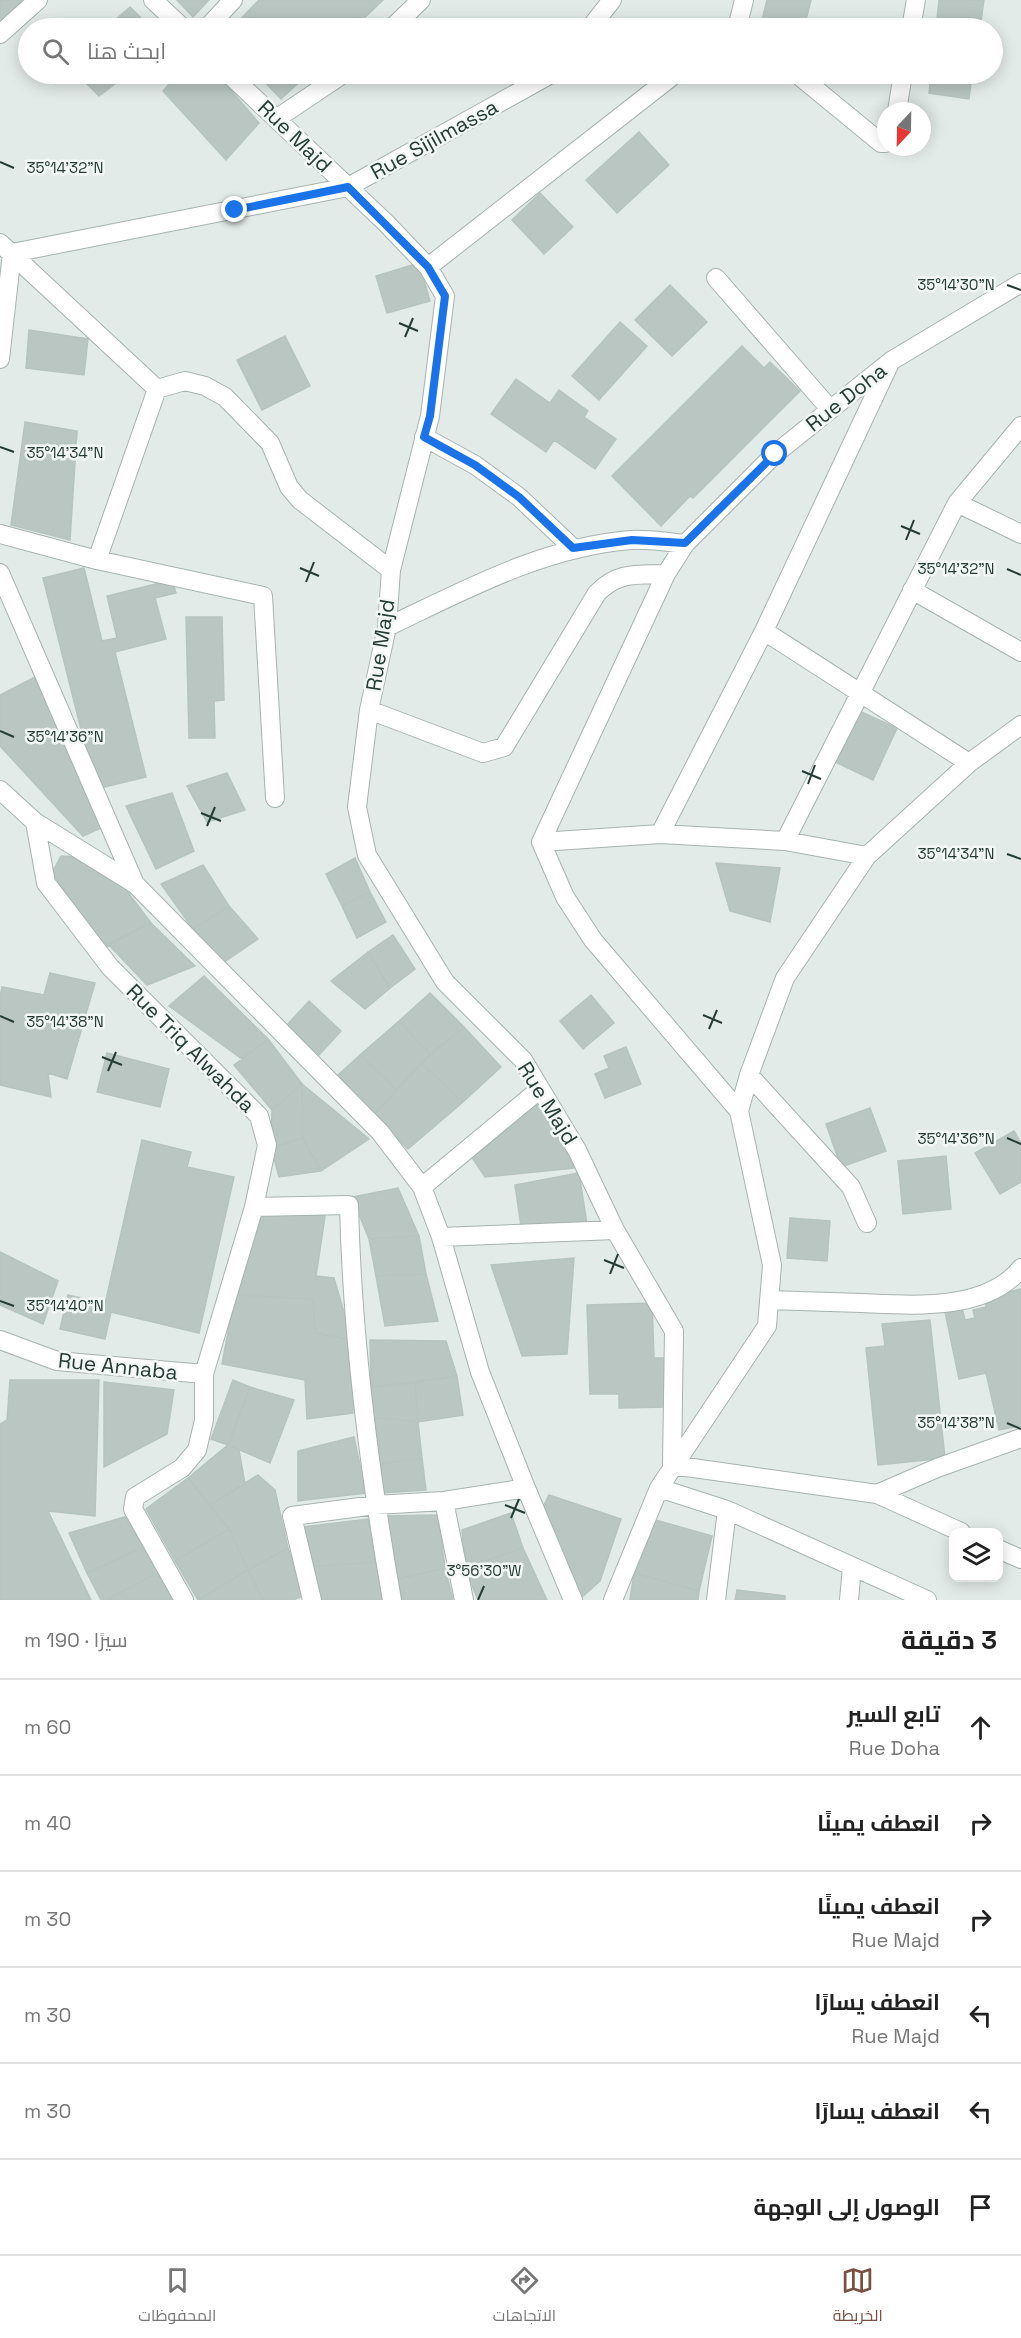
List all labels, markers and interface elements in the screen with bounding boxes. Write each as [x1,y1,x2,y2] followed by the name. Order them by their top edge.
[18,18,1003,84] search box
[39,35,72,68] icon: search
[87,37,166,65] text: ابحث هنا
[366,93,502,185] street label: Rue Sijilmassa
[252,94,338,178] street label: Rue Majd
[877,102,931,156] north arrow
[26,158,104,177] text: 35°14'32"N
[221,196,247,222] route end
[917,275,995,294] text: 35°14'30"N
[800,357,892,437] street label: Rue Doha
[761,440,787,466] route start
[27,443,103,462] text: 35°14'34"N
[917,559,995,578] text: 35°14'32"N
[359,597,401,693] street label: Rue Majd
[26,727,104,746] text: 35°14'36"N
[918,844,994,863] text: 35°14'34"N
[121,978,261,1118] street label: Rue Triq Alwahda
[26,1012,104,1031] text: 35°14'38"N
[512,1056,584,1150] street label: Rue Majd
[917,1129,995,1148] text: 35°14'36"N
[26,1296,104,1315] text: 35°14'40"N
[57,1346,179,1386] street label: Rue Annaba
[917,1413,995,1432] text: 35°14'38"N
[949,1528,1003,1582] map controls
[949,1528,1003,1582] button: layers
[447,1561,521,1580] text: 3°56'30"W
[901,1623,997,1657] text: 3 دقيقة
[24,1627,128,1653] text: سيرًا · 190 m
[847,1700,940,1728] text: تابع السير
[964,1711,997,1744] icon: ahead
[24,1714,71,1740] text: 60 m
[849,1735,940,1761] text: Rue Doha
[964,1807,997,1840] icon: right
[817,1809,940,1837] text: انعطف يمينًا
[24,1810,72,1836] text: 40 m
[817,1892,940,1920] text: انعطف يمينًا
[964,1903,997,1936] icon: right
[24,1906,71,1932] text: 30 m
[852,1927,940,1953] text: Rue Majd
[814,1988,940,2016] text: انعطف يسارًا
[964,1999,997,2032] icon: left
[24,2002,71,2028] text: 30 m
[852,2023,940,2049] text: Rue Majd
[964,2095,997,2128] icon: left
[814,2097,940,2125] text: انعطف يسارًا
[24,2098,71,2124] text: 30 m
[964,2191,997,2224] icon: arrive
[754,2193,940,2221] text: الوصول إلى الوجهة
[138,2264,216,2330] tab: المحفوظات
[493,2264,556,2330] tab: الاتجاهات
[833,2264,883,2330] tab: الخريطة

